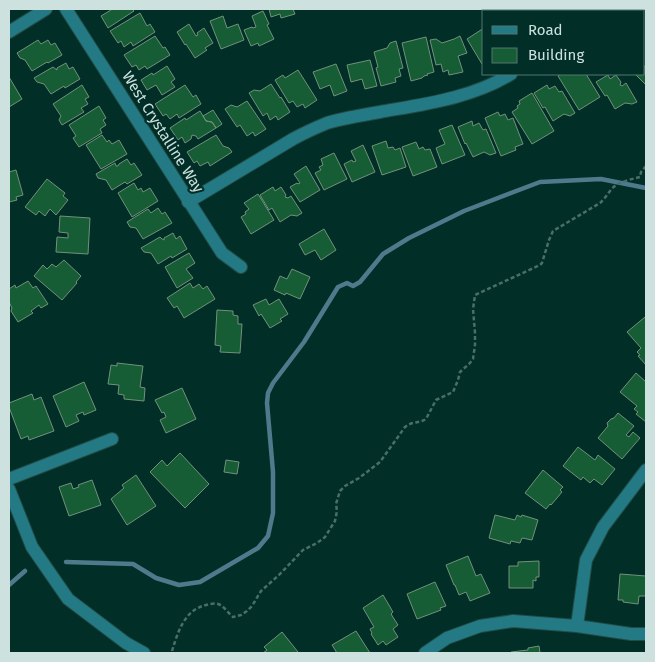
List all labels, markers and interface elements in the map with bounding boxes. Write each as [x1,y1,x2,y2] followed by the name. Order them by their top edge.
[482,10,645,75] legend
[528,21,563,39] text: Road
[528,46,584,64] text: Building
[118,68,208,196] street label: West Crystalline Way

